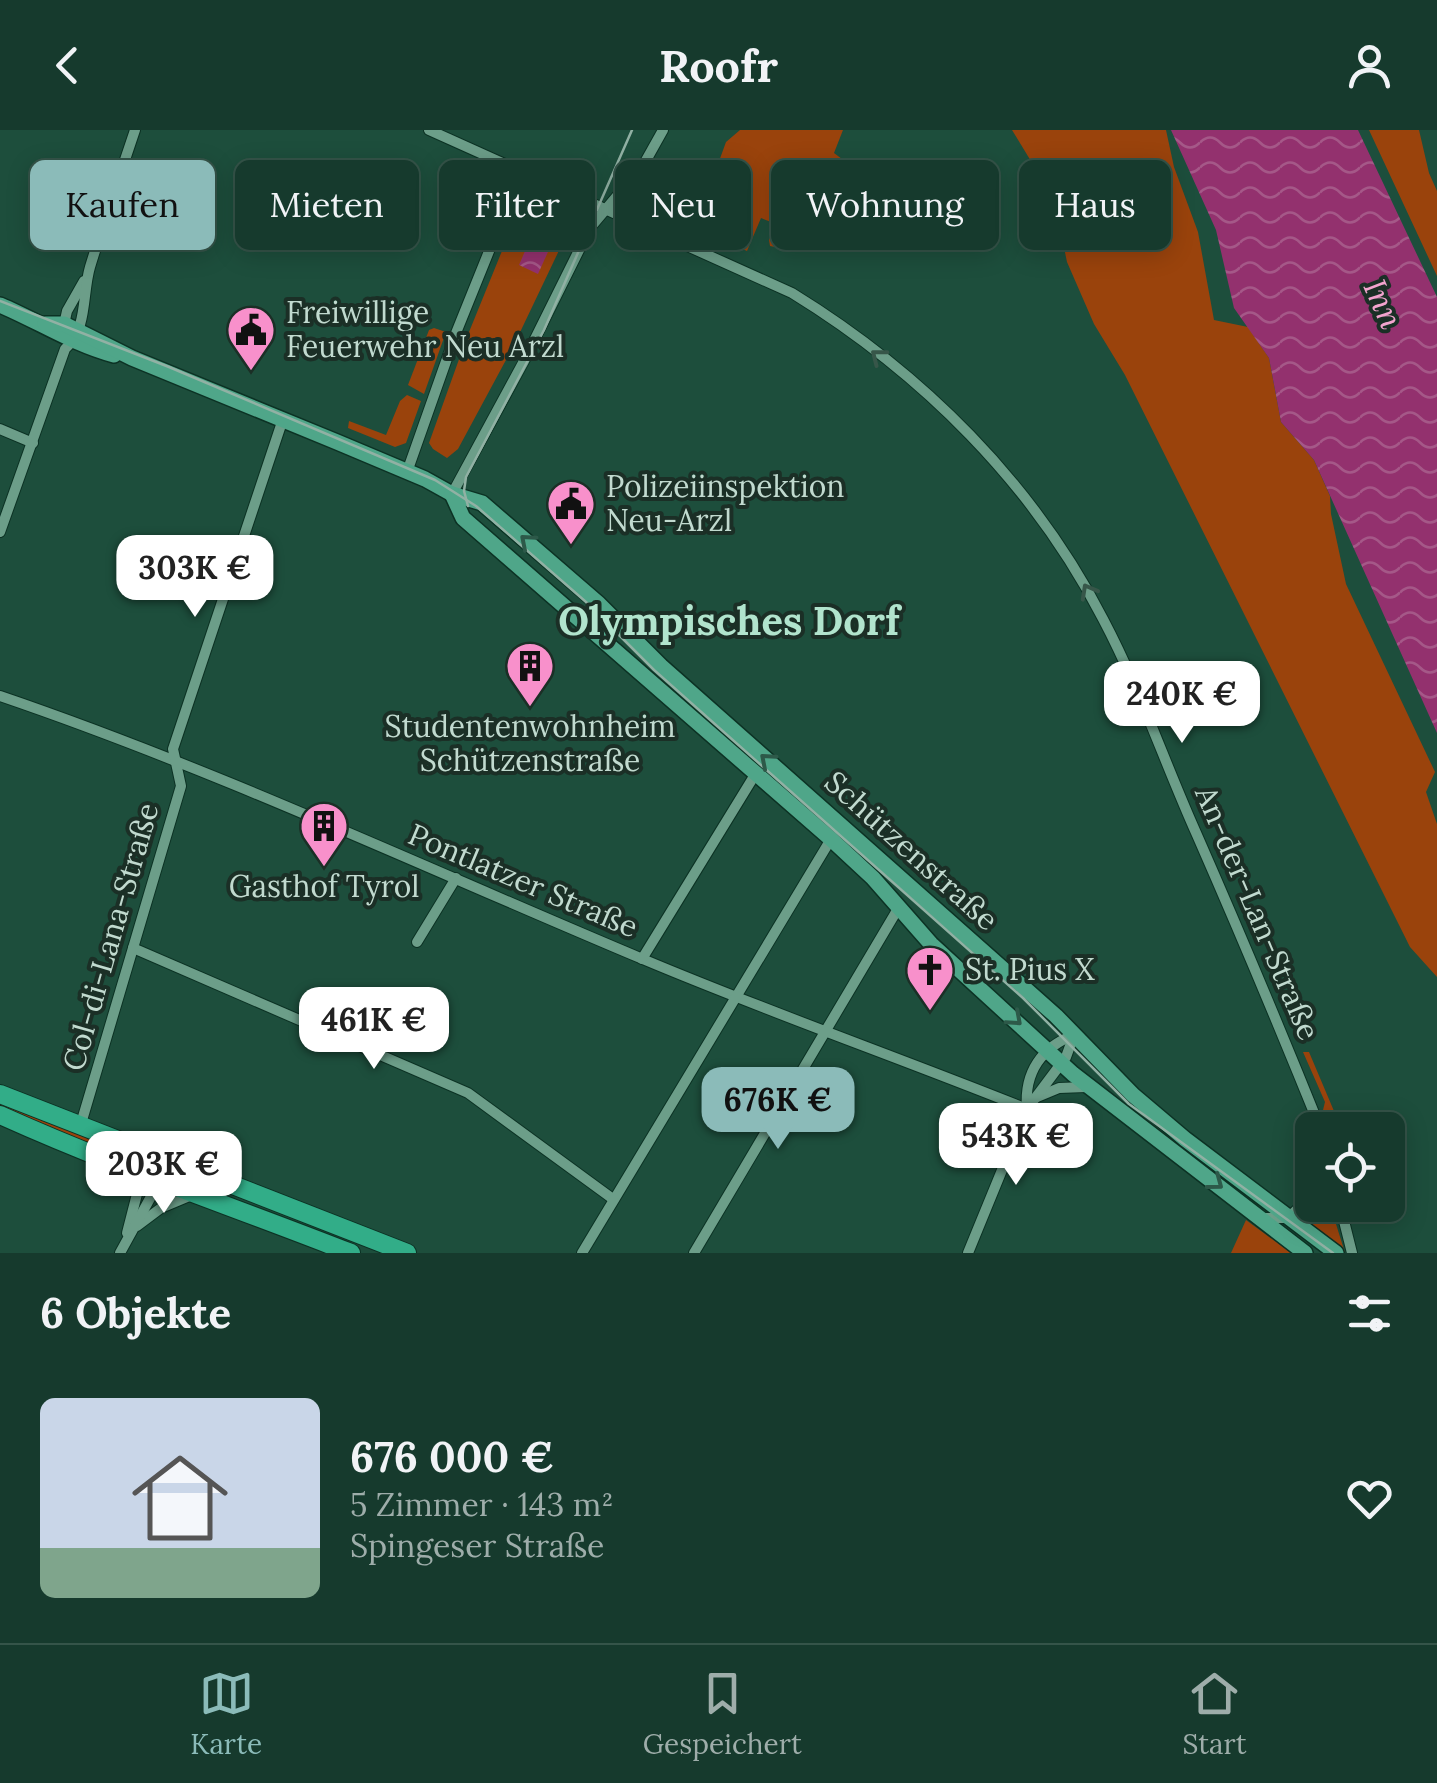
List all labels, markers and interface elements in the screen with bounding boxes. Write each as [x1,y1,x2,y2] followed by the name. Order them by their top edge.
[659,37,778,94] text: Roofr
[40,38,95,93] icon: back
[1342,38,1397,93] icon: person
[30,160,215,250] chip: Kaufen
[235,160,419,250] chip: Mieten
[439,160,595,250] chip: Filter
[615,160,751,250] chip: Neu
[771,160,999,250] chip: Wohnung
[1019,160,1171,250] chip: Haus
[1355,273,1412,335] water label: Inn
[286,293,564,365] place label: Freiwillige Feuerwehr Neu Arzl
[225,304,277,372] public building icon: Freiwillige Feuerwehr Neu Arzl
[871,350,889,367] one-way arrow
[606,467,844,539] place label: Polizeiinspektion Neu-Arzl
[545,478,597,546] public building icon: Polizeiinspektion Neu-Arzl
[114,535,276,620] pin: 303K €
[520,535,539,553] one-way arrow
[138,547,252,588] text: 303K €
[1080,584,1100,602] one-way arrow
[558,595,903,646] district label: Olympisches Dorf
[504,640,556,708] building icon: Studentenwohnheim Schützenstraße
[1101,661,1263,746] pin: 240K €
[1126,673,1238,714] text: 240K €
[385,707,676,779] place label: Studentenwohnheim Schützenstraße
[760,754,779,772] one-way arrow
[817,762,1006,938] street label: Schützenstraße
[1187,779,1329,1045] street label: An-der-Lan-Straße
[54,798,166,1075] street label: Col-di-Lana-Straße
[298,800,350,868] building icon: Gasthof Tyrol
[403,815,644,946] street label: Pontlatzer Straße
[229,867,419,906] place label: Gasthof Tyrol
[904,944,956,1012] church icon: St. Pius X
[965,950,1095,988] place label: St. Pius X
[293,987,455,1072] pin: 461K €
[321,999,427,1040] text: 461K €
[1003,1007,1022,1025] one-way arrow
[697,1067,859,1152] pin: 676K €
[724,1079,832,1120] text: 676K €
[935,1103,1097,1188] pin: 543K €
[1295,1112,1405,1222] map controls
[1295,1112,1405,1222] button: locate
[961,1115,1071,1156] text: 543K €
[83,1131,245,1216] pin: 203K €
[108,1143,220,1184] text: 203K €
[1205,1172,1223,1189] one-way arrow
[40,1286,231,1340] text: 6 Objekte
[1342,1286,1397,1341] icon: filters
[350,1430,554,1484] text: 676 000 €
[120,1438,240,1558] icon: home
[1342,1471,1397,1526] icon: heart
[350,1484,614,1525] text: 5 Zimmer · 143 m²
[350,1525,604,1566] text: Spingeser Straße
[190,1666,262,1762] tab: Karte
[643,1666,802,1762] tab: Gespeichert
[1182,1666,1247,1762] tab: Start

